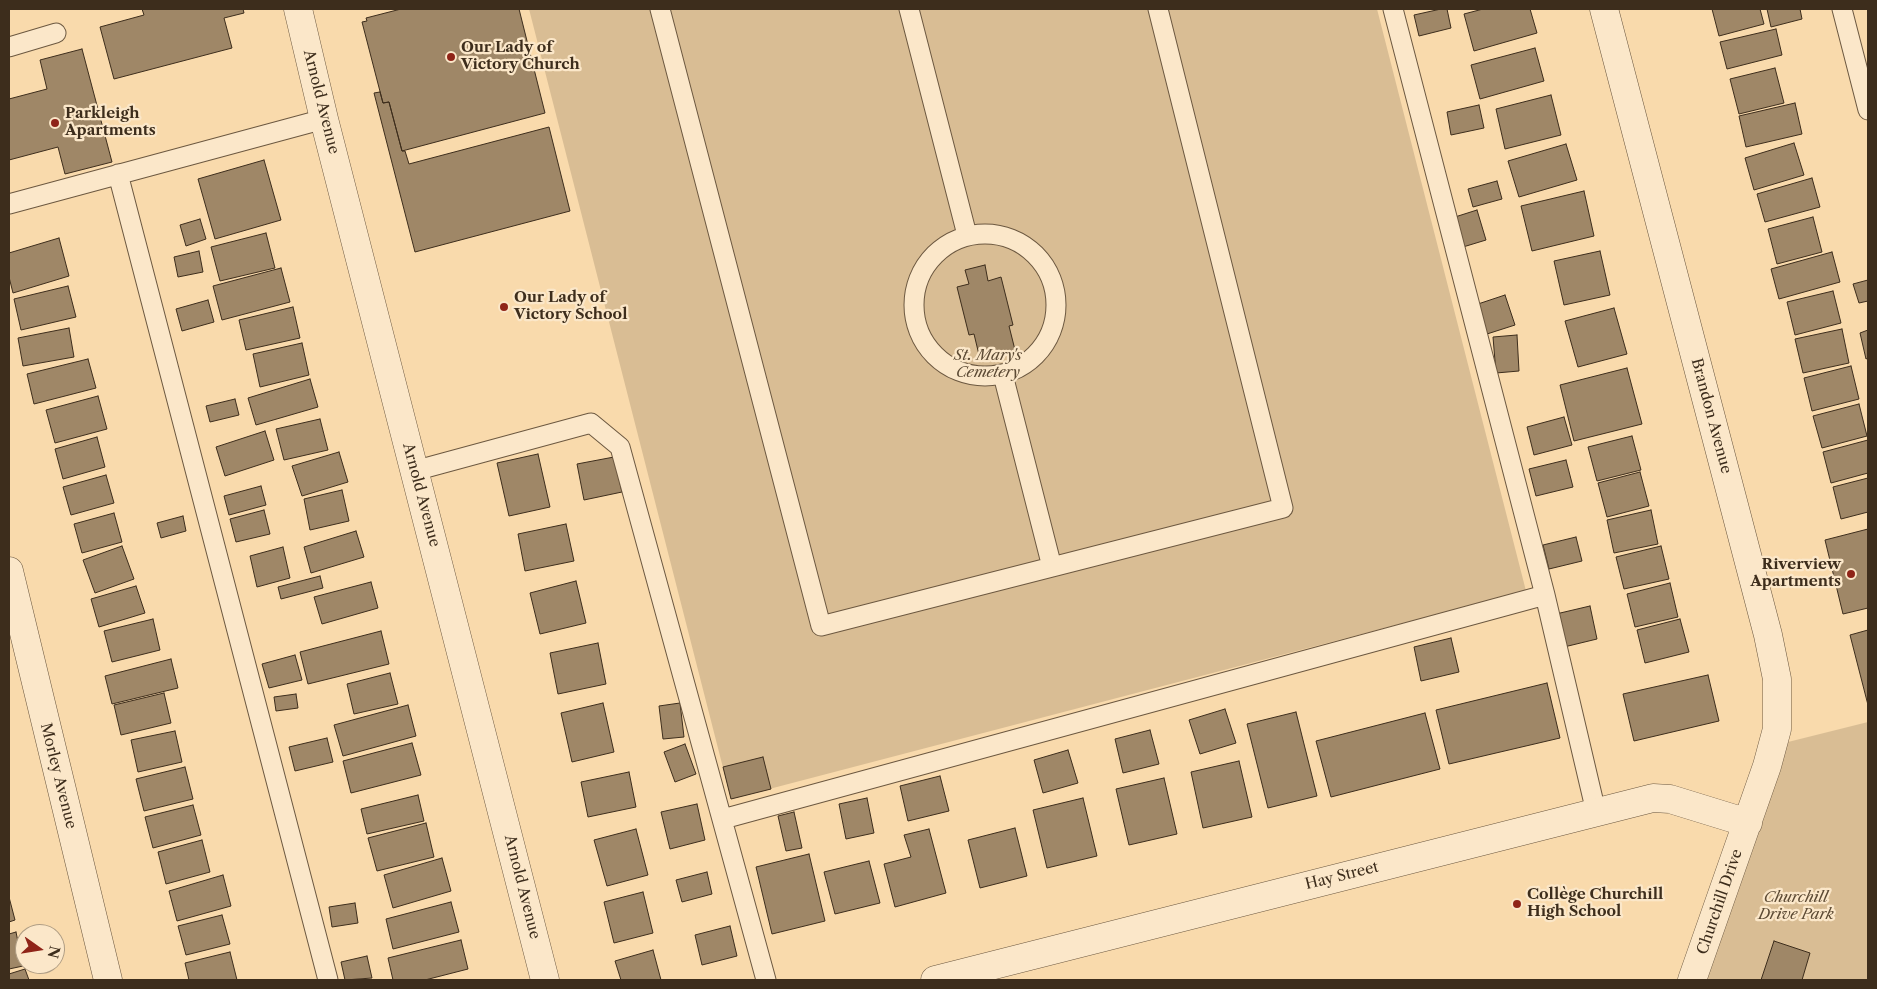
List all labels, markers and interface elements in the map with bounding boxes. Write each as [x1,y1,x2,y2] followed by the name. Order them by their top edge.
[461,39,580,74] place label: Our Lady of Victory Church
[299,48,343,156] street label: Arnold Avenue
[445,51,457,63] marker: Our Lady of Victory Church
[65,105,156,140] place label: Parkleigh Apartments
[49,117,61,129] marker: Parkleigh Apartments
[514,289,627,324] place label: Our Lady of Victory School
[498,301,510,313] marker: Our Lady of Victory School
[954,347,1022,382] park label: St. Mary's Cemetery
[1687,356,1735,476] street label: Brandon Avenue
[398,441,444,549] street label: Arnold Avenue
[1750,556,1841,591] place label: Riverview Apartments
[1845,568,1857,580] marker: Riverview Apartments
[36,721,80,831] street label: Morley Avenue
[500,833,544,941] street label: Arnold Avenue
[1694,847,1746,957] street label: Churchill Drive
[1303,858,1381,894] street label: Hay Street
[1527,886,1663,921] place label: Collège Churchill High School
[1758,889,1834,924] park label: Churchill Drive Park
[1511,898,1523,910] marker: Collège Churchill High School
[15,924,65,974] north arrow
[44,944,64,960] text: N

